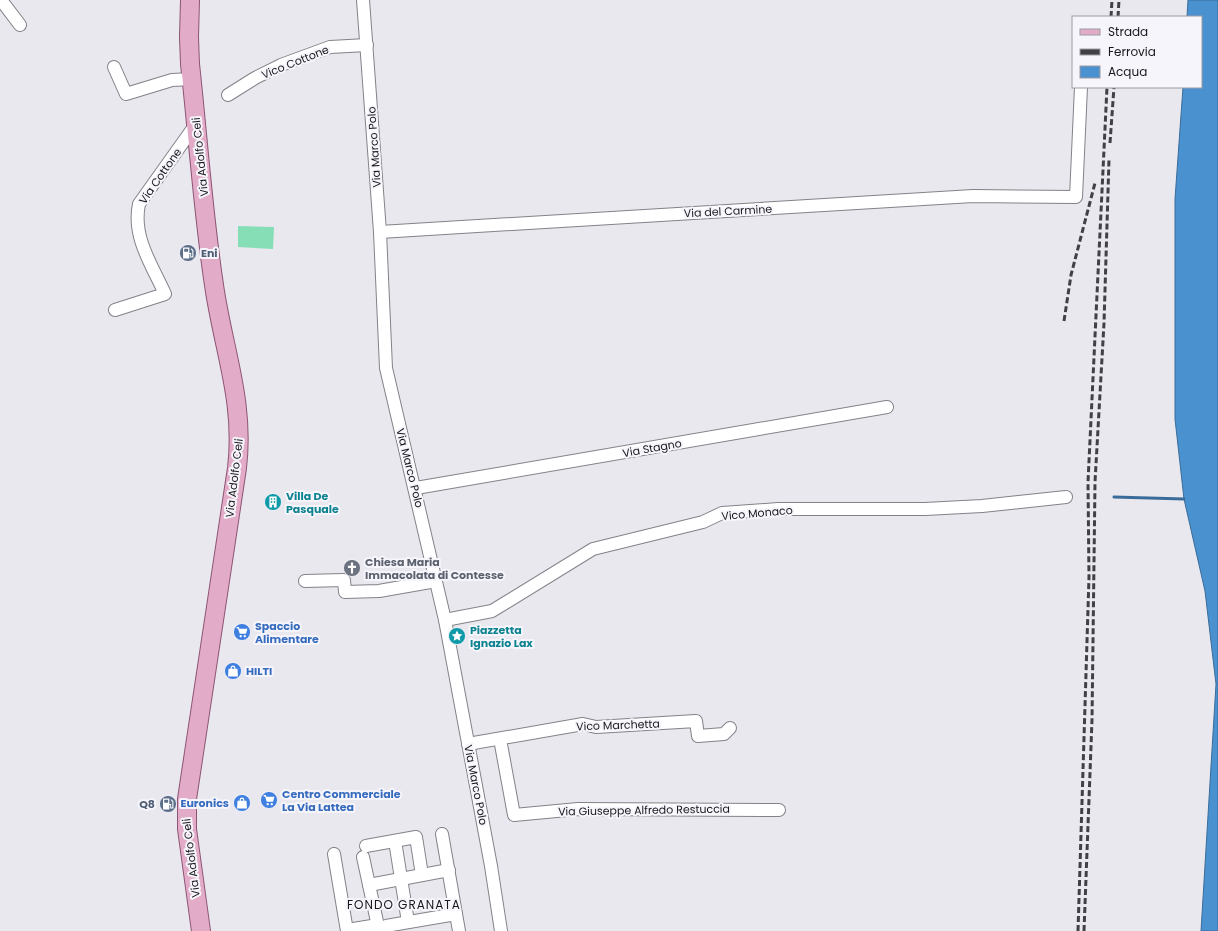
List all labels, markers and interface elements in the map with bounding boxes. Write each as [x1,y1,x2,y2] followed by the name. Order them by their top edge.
[1072,16,1202,88] legend
[1108,23,1148,40] text: Strada
[259,41,331,83] street label: Vico Cottone
[1108,43,1156,60] text: Ferrovia
[1108,63,1147,80] text: Acqua
[363,106,385,188] street label: Via Marco Polo
[188,116,212,197] street label: Via Adolfo Celi
[135,145,185,207] street label: Via Cottone
[683,201,773,221] street label: Via del Carmine
[178,243,198,263] fuel station icon: Eni
[201,245,218,261] place label: Eni
[392,427,428,509] street label: Via Marco Polo
[621,435,683,461] street label: Via Stagno
[221,437,247,518] street label: Via Adolfo Celi
[286,488,339,517] place label: Villa De Pasquale
[263,492,283,512] building icon: Villa De Pasquale
[721,502,793,524] street label: Vico Monaco
[365,554,504,583] place label: Chiesa Maria Immacolata di Contesse
[342,558,362,578] church icon: Chiesa Maria Immacolata di Contesse
[255,618,319,647] place label: Spaccio Alimentare
[232,622,252,642] supermarket icon: Spaccio Alimentare
[470,622,533,651] place label: Piazzetta Ignazio Lax
[447,626,467,646] place icon: Piazzetta Ignazio Lax
[223,661,243,681] shop icon: HILTI
[246,663,272,679] place label: HILTI
[576,716,660,734] street label: Vico Marchetta
[460,744,492,826] street label: Via Marco Polo
[282,786,401,815] place label: Centro Commerciale La Via Lattea
[259,790,279,810] supermarket icon: Centro Commerciale La Via Lattea
[232,793,252,813] shop icon: Euronics
[158,794,178,814] fuel station icon: Q8
[180,795,229,811] place label: Euronics
[139,796,155,812] place label: Q8
[558,801,730,819] street label: Via Giuseppe Alfredo Restuccia
[178,817,204,898] street label: Via Adolfo Celi
[347,896,461,913] district label: FONDO GRANATA

